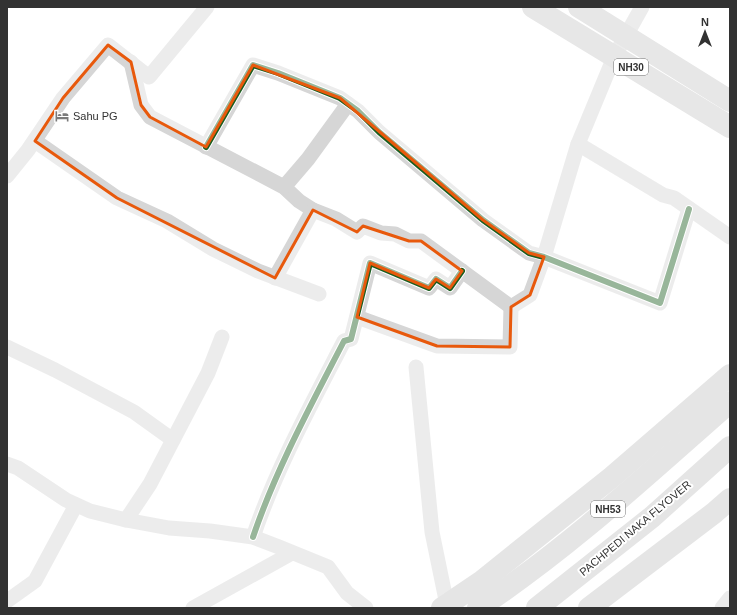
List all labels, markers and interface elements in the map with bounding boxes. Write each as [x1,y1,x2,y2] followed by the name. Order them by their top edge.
[685,12,725,52] north arrow
[701,16,709,28] text: N
[614,59,648,75] road number: NH30
[54,108,70,124] hotel icon: Sahu PG
[73,110,118,122] place label: Sahu PG
[577,478,693,578] street label: PACHPEDI NAKA FLYOVER
[591,501,625,517] road number: NH53

